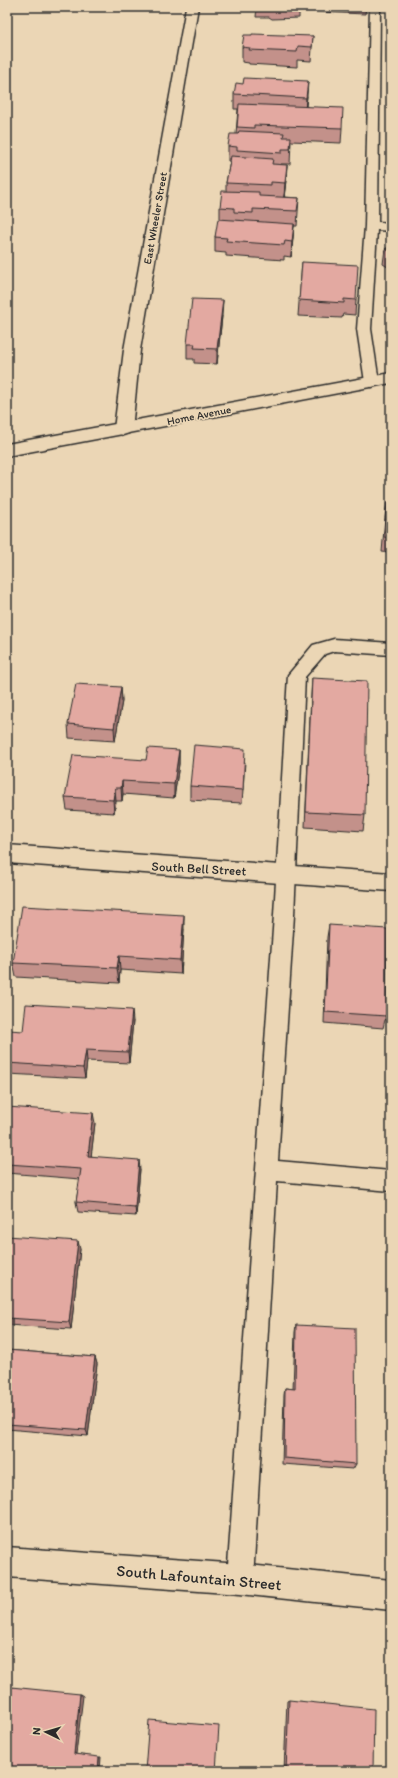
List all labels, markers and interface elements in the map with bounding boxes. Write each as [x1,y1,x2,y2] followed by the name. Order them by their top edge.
[141,171,170,265] street label: East Wheeler Street
[166,403,232,428] street label: Home Avenue
[151,859,247,878] street label: South Bell Street
[116,1561,282,1594] street label: South Lafountain Street
[26,1712,66,1752] north arrow
[30,1727,43,1735] text: N

